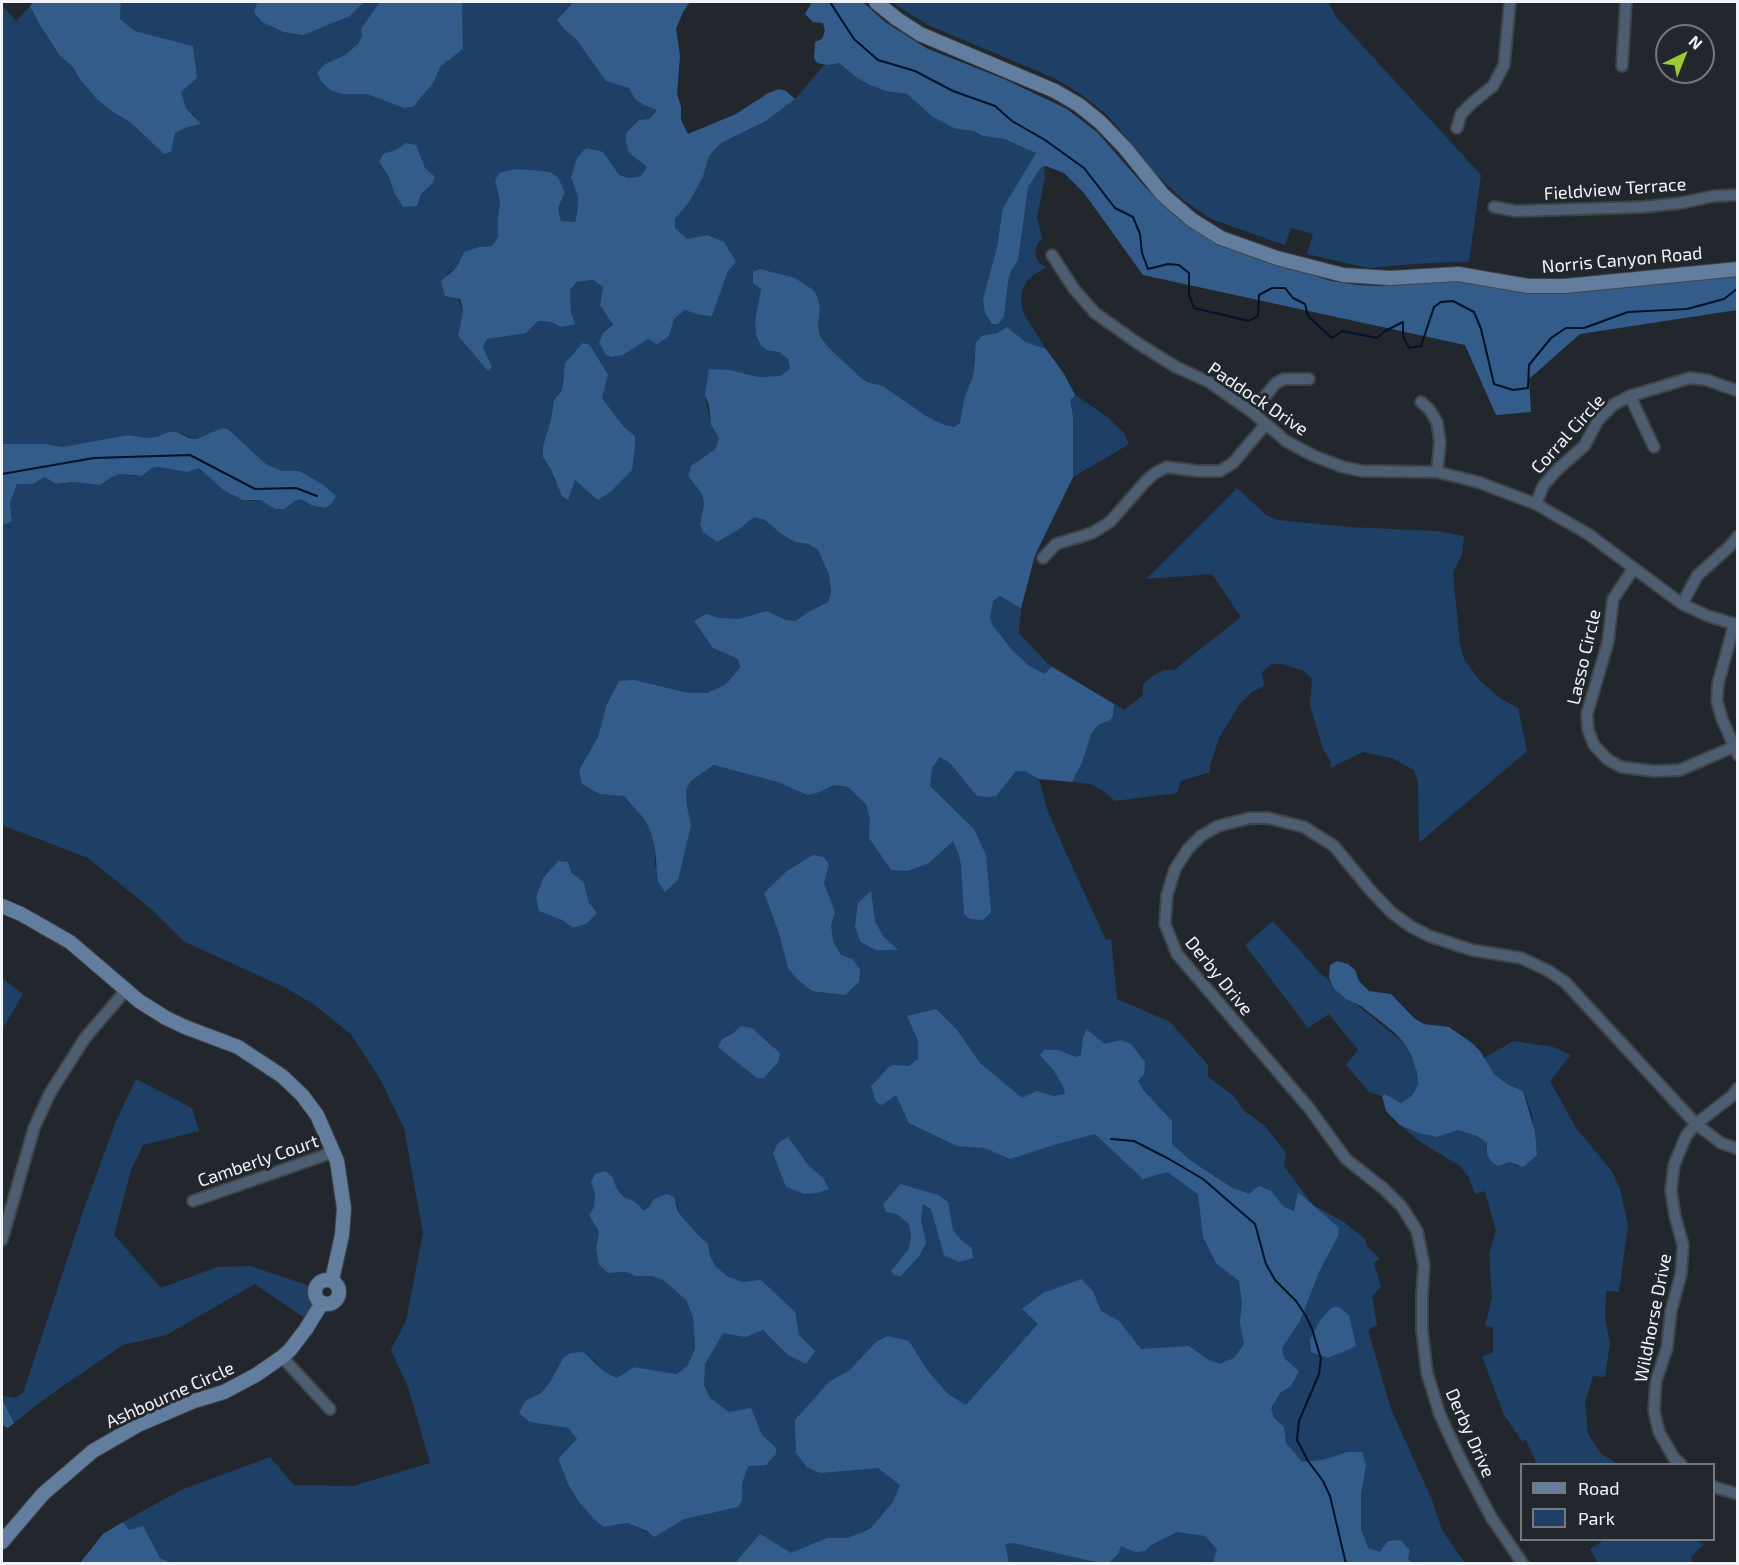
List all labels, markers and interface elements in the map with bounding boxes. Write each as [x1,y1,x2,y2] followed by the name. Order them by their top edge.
[1655,24,1715,84] north arrow
[1686,31,1707,53] text: N
[1543,173,1687,205] street label: Fieldview Terrace
[1541,242,1703,278] street label: Norris Canyon Road
[1204,358,1312,440] street label: Paddock Drive
[1527,390,1609,478] street label: Corral Circle
[1563,607,1605,707] street label: Lasso Circle
[1181,932,1257,1020] street label: Derby Drive
[195,1130,321,1192] street label: Camberly Court
[1630,1252,1676,1384] street label: Wildhorse Drive
[102,1357,238,1433] street label: Ashbourne Circle
[1441,1385,1499,1481] street label: Derby Drive
[1520,1463,1715,1541] legend
[1578,1477,1619,1499] text: Road
[1578,1507,1615,1529] text: Park

